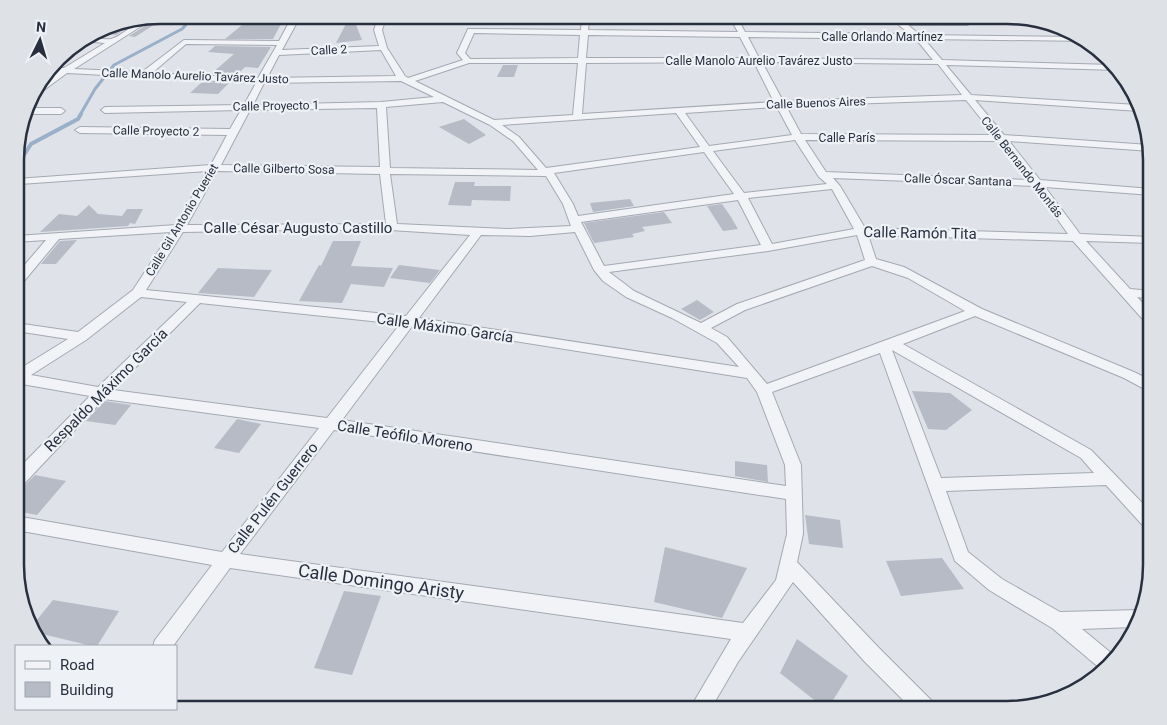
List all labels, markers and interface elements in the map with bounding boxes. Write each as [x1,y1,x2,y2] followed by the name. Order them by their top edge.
[15,15,65,65] north arrow
[36,19,47,35] text: N
[821,30,943,44] street label: Calle Orlando Martínez
[311,42,348,58] street label: Calle 2
[665,54,853,68] street label: Calle Manolo Aurelio Tavárez Justo
[101,66,289,86] street label: Calle Manolo Aurelio Tavárez Justo
[766,94,866,112] street label: Calle Buenos Aires
[233,98,319,114] street label: Calle Proyecto 1
[978,114,1066,220] street label: Calle Bernando Montás
[113,123,200,139] street label: Calle Proyecto 2
[819,131,875,145] street label: Calle París
[143,161,221,279] street label: Calle Gil Antonio Pueriet
[233,161,335,177] street label: Calle Gilberto Sosa
[904,170,1012,189] street label: Calle Óscar Santana
[204,219,392,237] street label: Calle César Augusto Castillo
[863,223,977,243] street label: Calle Ramón Tita
[376,310,514,346] street label: Calle Máximo García
[41,325,171,455] street label: Respaldo Máximo García
[336,416,474,456] street label: Calle Teófilo Moreno
[224,439,322,557] street label: Calle Pulén Guerrero
[297,559,466,604] street label: Calle Domingo Aristy
[15,645,178,710] legend
[60,656,94,674] text: Road
[60,681,114,699] text: Building

